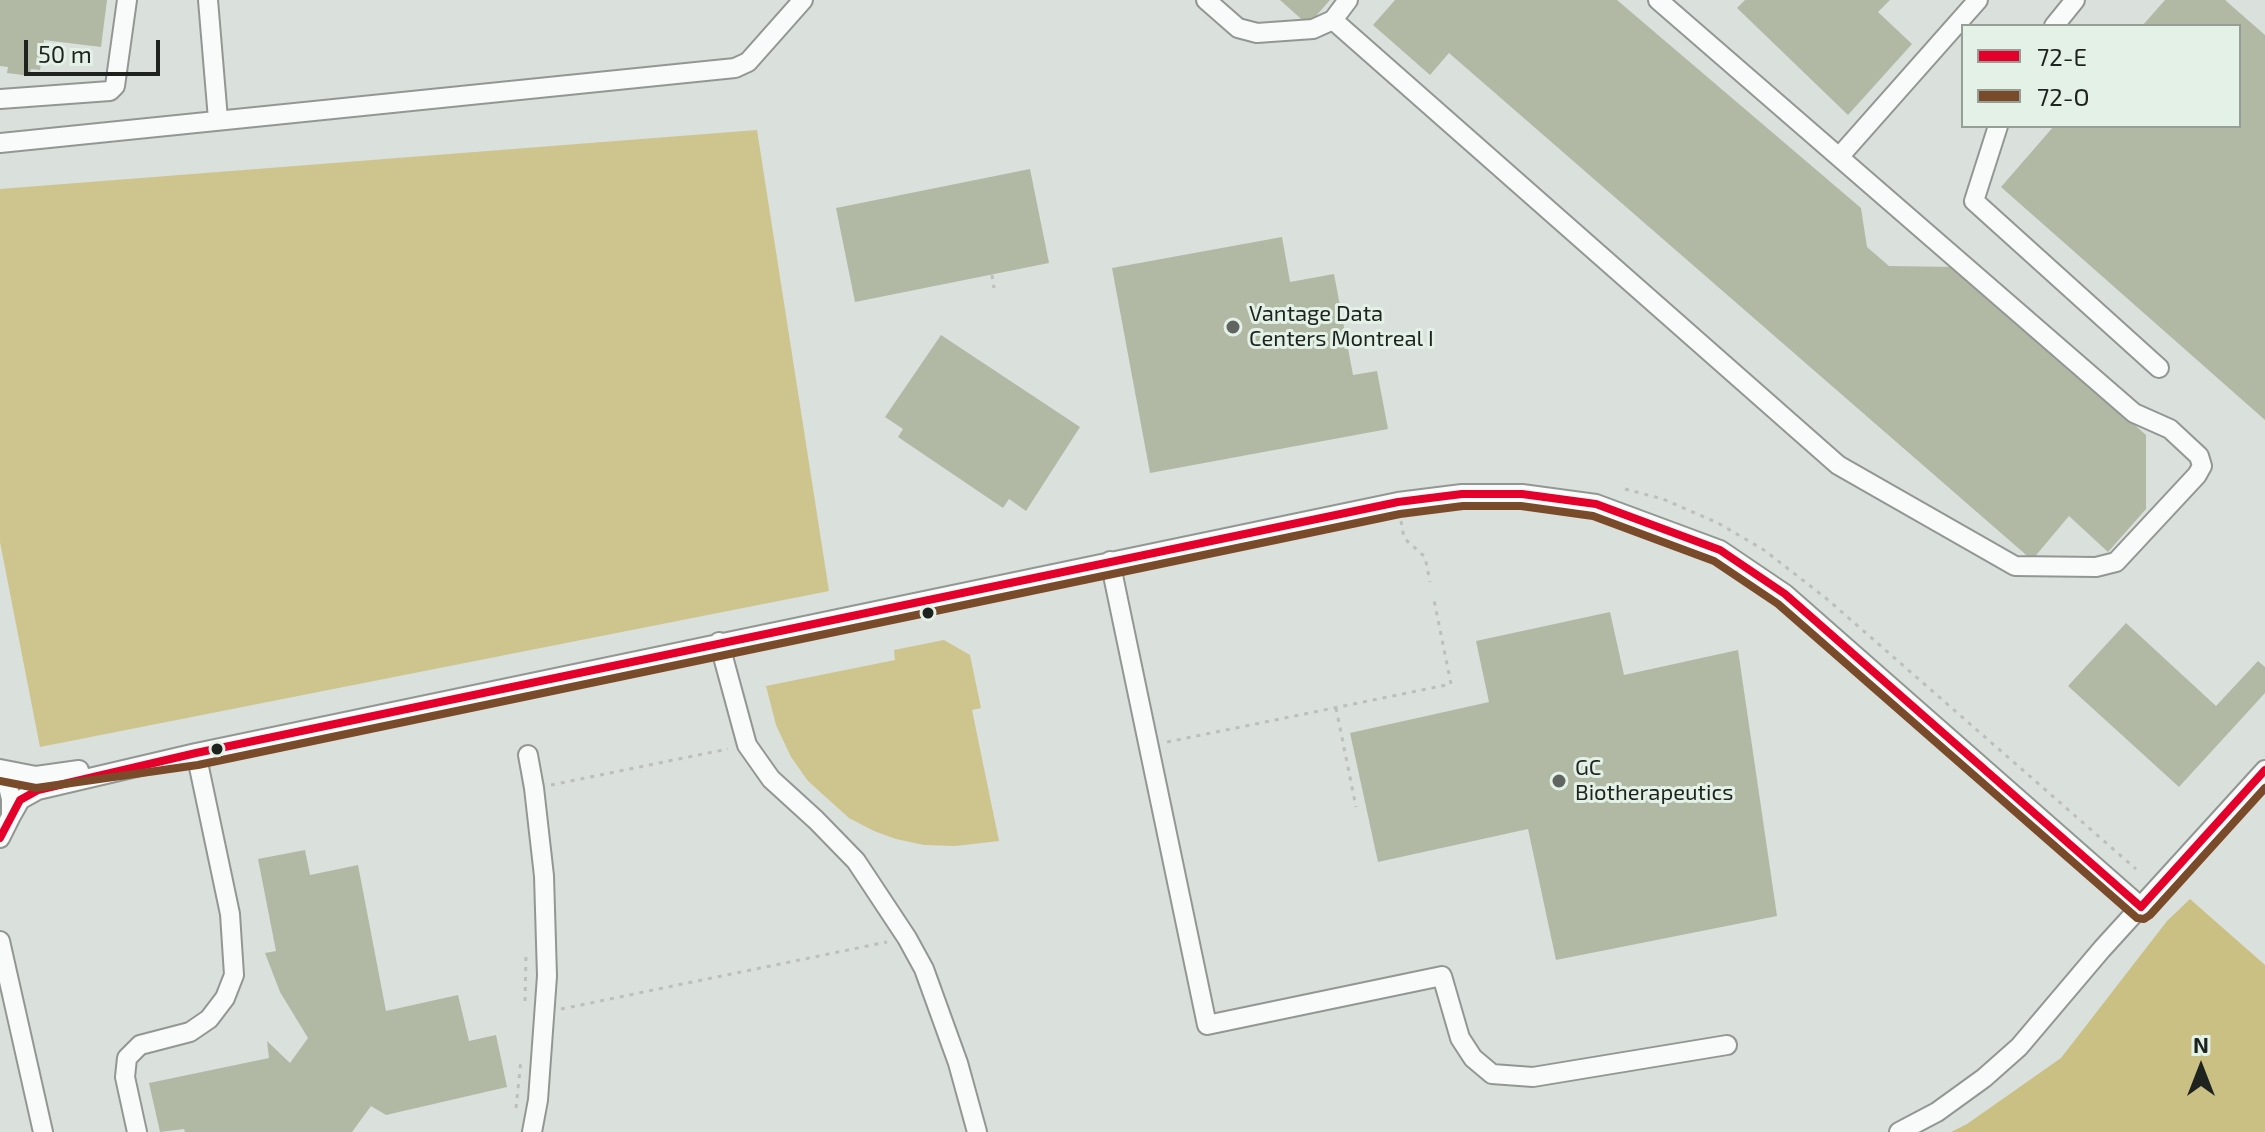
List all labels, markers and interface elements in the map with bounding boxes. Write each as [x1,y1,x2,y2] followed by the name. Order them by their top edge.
[28,24,164,74] scale bar
[1961,24,2241,128] legend
[38,39,92,68] text: 50 m
[2037,42,2087,71] text: 72-E
[2037,82,2090,111] text: 72-O
[1249,301,1434,352] place label: Vantage Data Centers Montreal I
[1224,318,1242,336] marker: Vantage Data Centers Montreal I
[920,605,936,621] unlabelled marker
[209,741,225,757] unlabelled marker
[1575,755,1733,806] place label: GC Biotherapeutics
[1550,772,1568,790] marker: GC Biotherapeutics
[2161,1028,2241,1108] north arrow
[2193,1031,2209,1057] text: N

